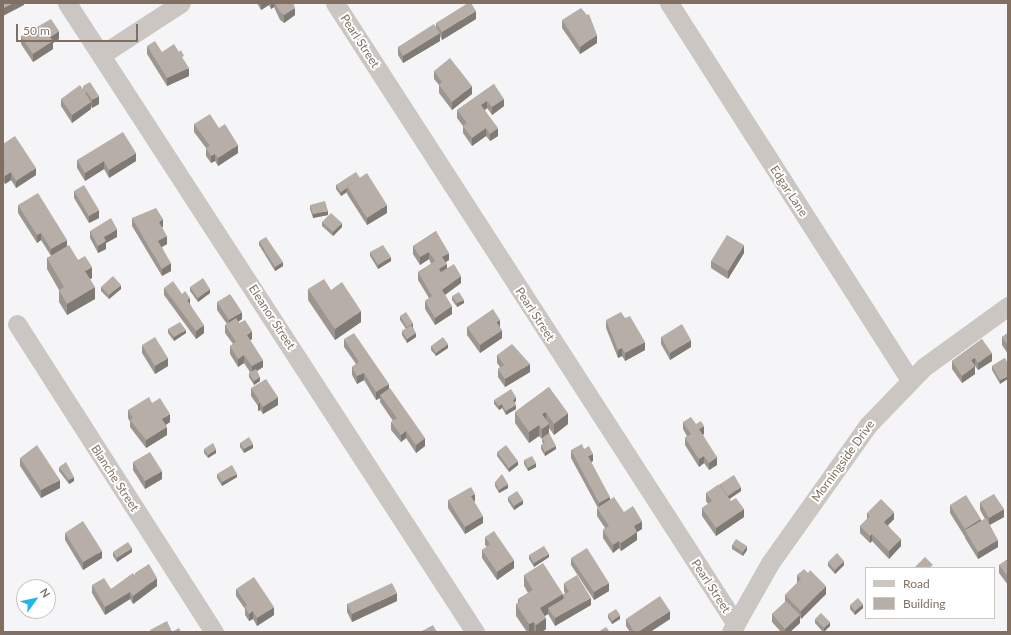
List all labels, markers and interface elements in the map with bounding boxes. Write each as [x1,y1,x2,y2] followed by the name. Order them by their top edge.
[337,11,383,71] street label: Pearl Street
[18,16,140,42] scale bar
[23,23,50,38] text: 50 m
[767,163,811,219] street label: Edgar Lane
[246,282,298,352] street label: Eleanor Street
[512,284,558,344] street label: Pearl Street
[809,417,877,505] street label: Morningside Drive
[88,442,142,514] street label: Blanche Street
[688,556,734,616] street label: Pearl Street
[865,567,995,619] legend
[903,576,930,591] text: Road
[16,579,56,619] north arrow
[38,586,53,600] text: N
[903,596,946,611] text: Building

